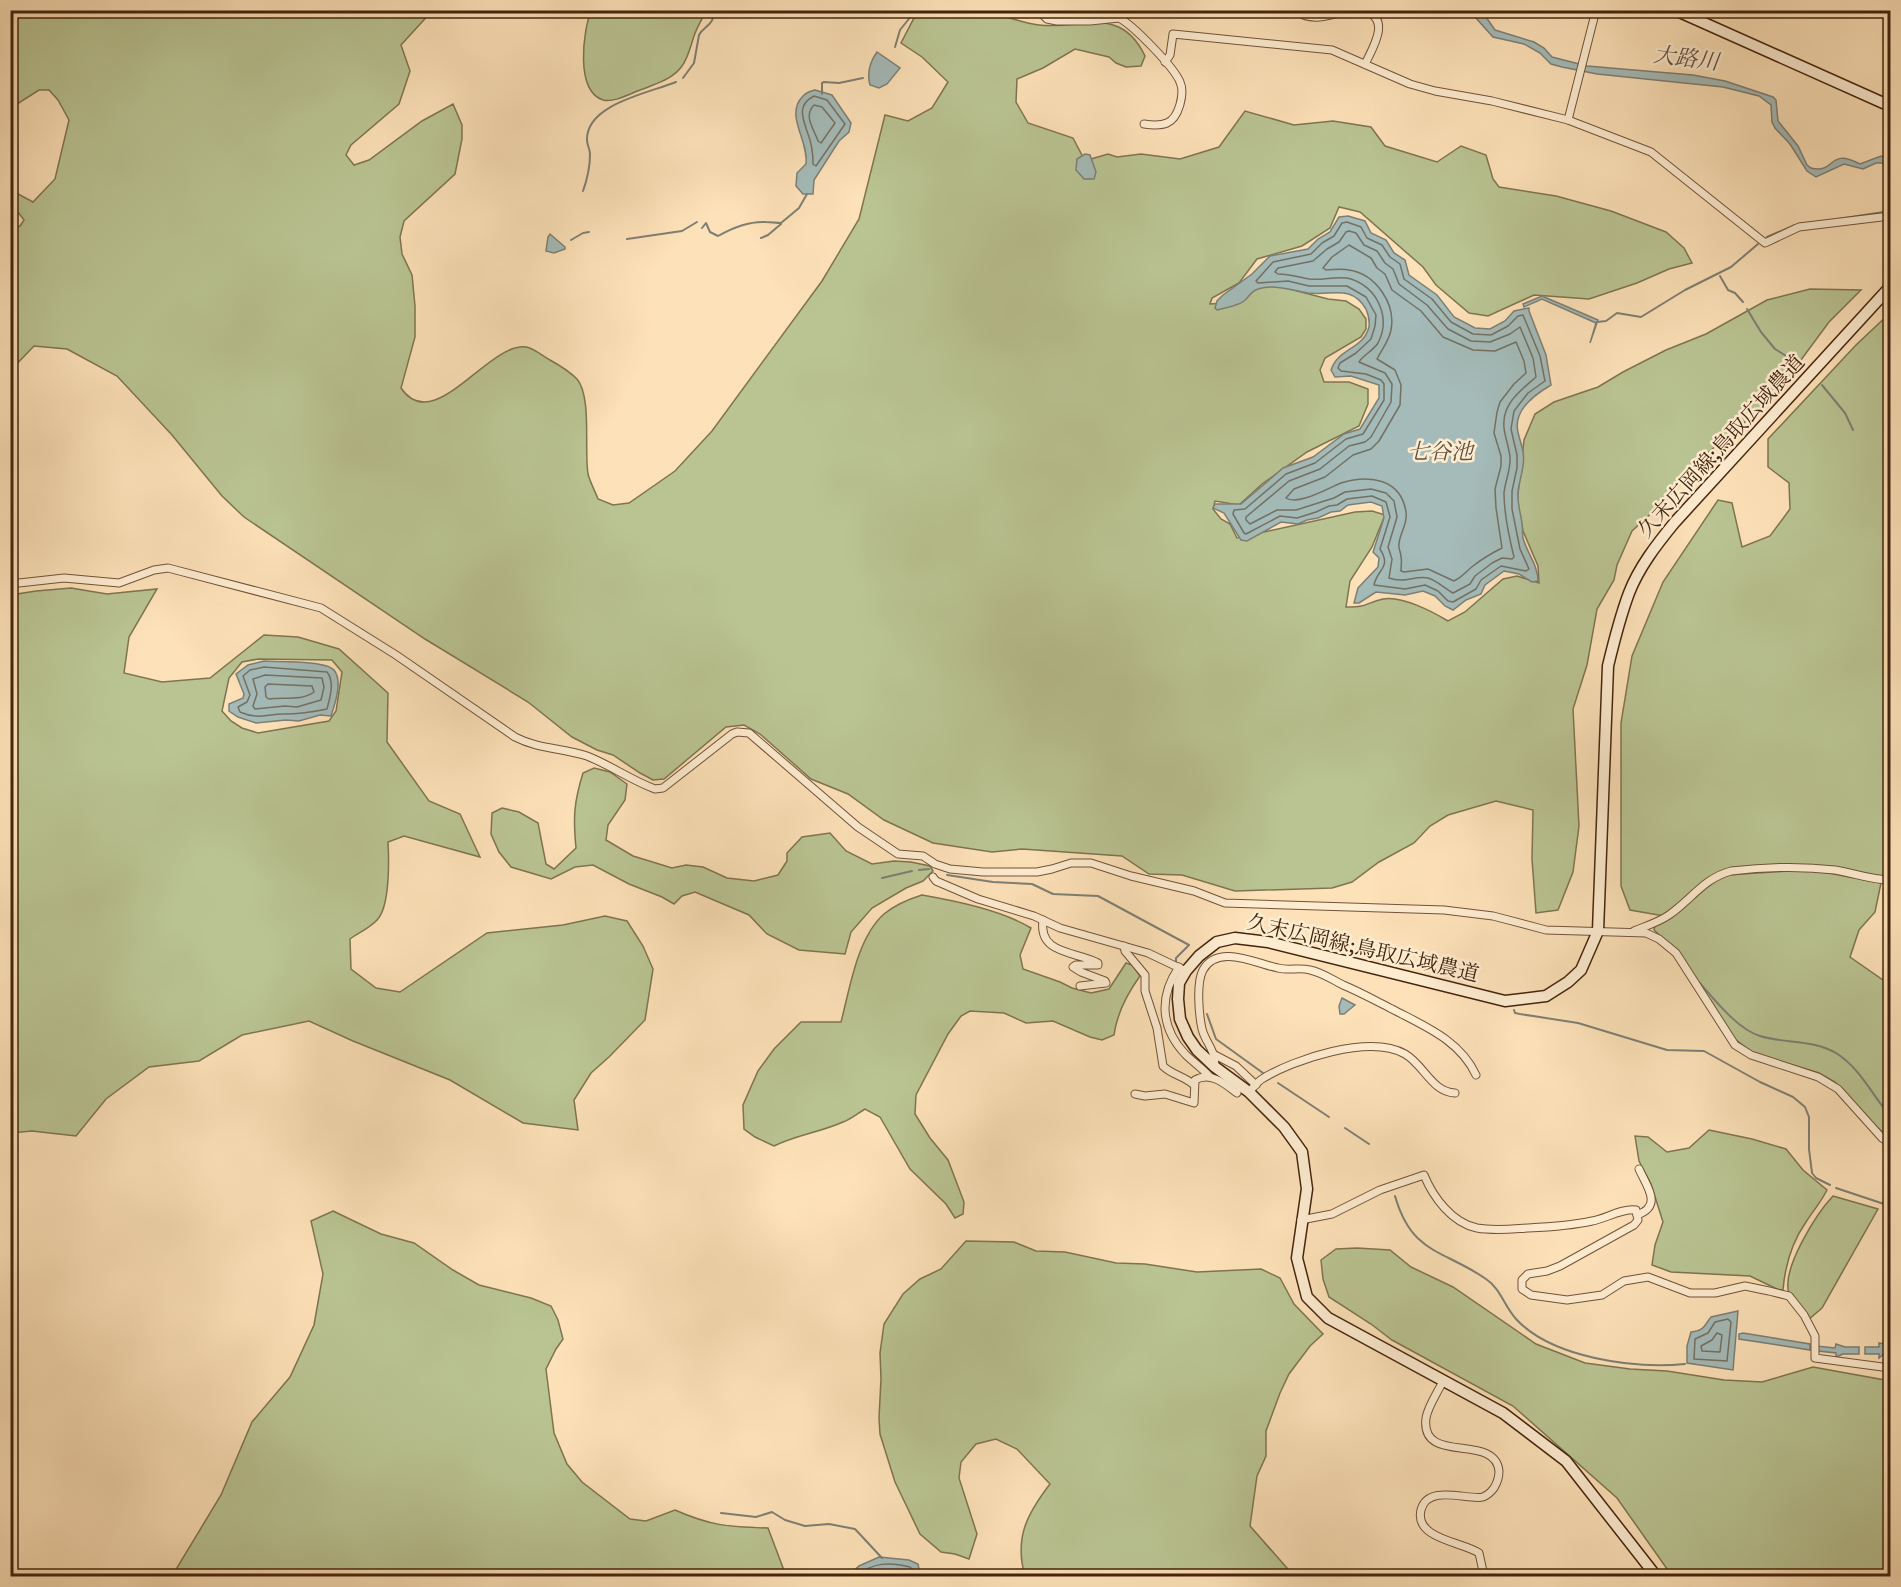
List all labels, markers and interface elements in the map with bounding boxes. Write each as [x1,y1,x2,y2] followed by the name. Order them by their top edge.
[1652,41,1722,76] water label: 大路川
[1632,349,1810,543] street label: 久末広岡線;鳥取広域農道
[1407,438,1476,465] water label: 七谷池
[1245,909,1481,987] street label: 久末広岡線;鳥取広域農道

